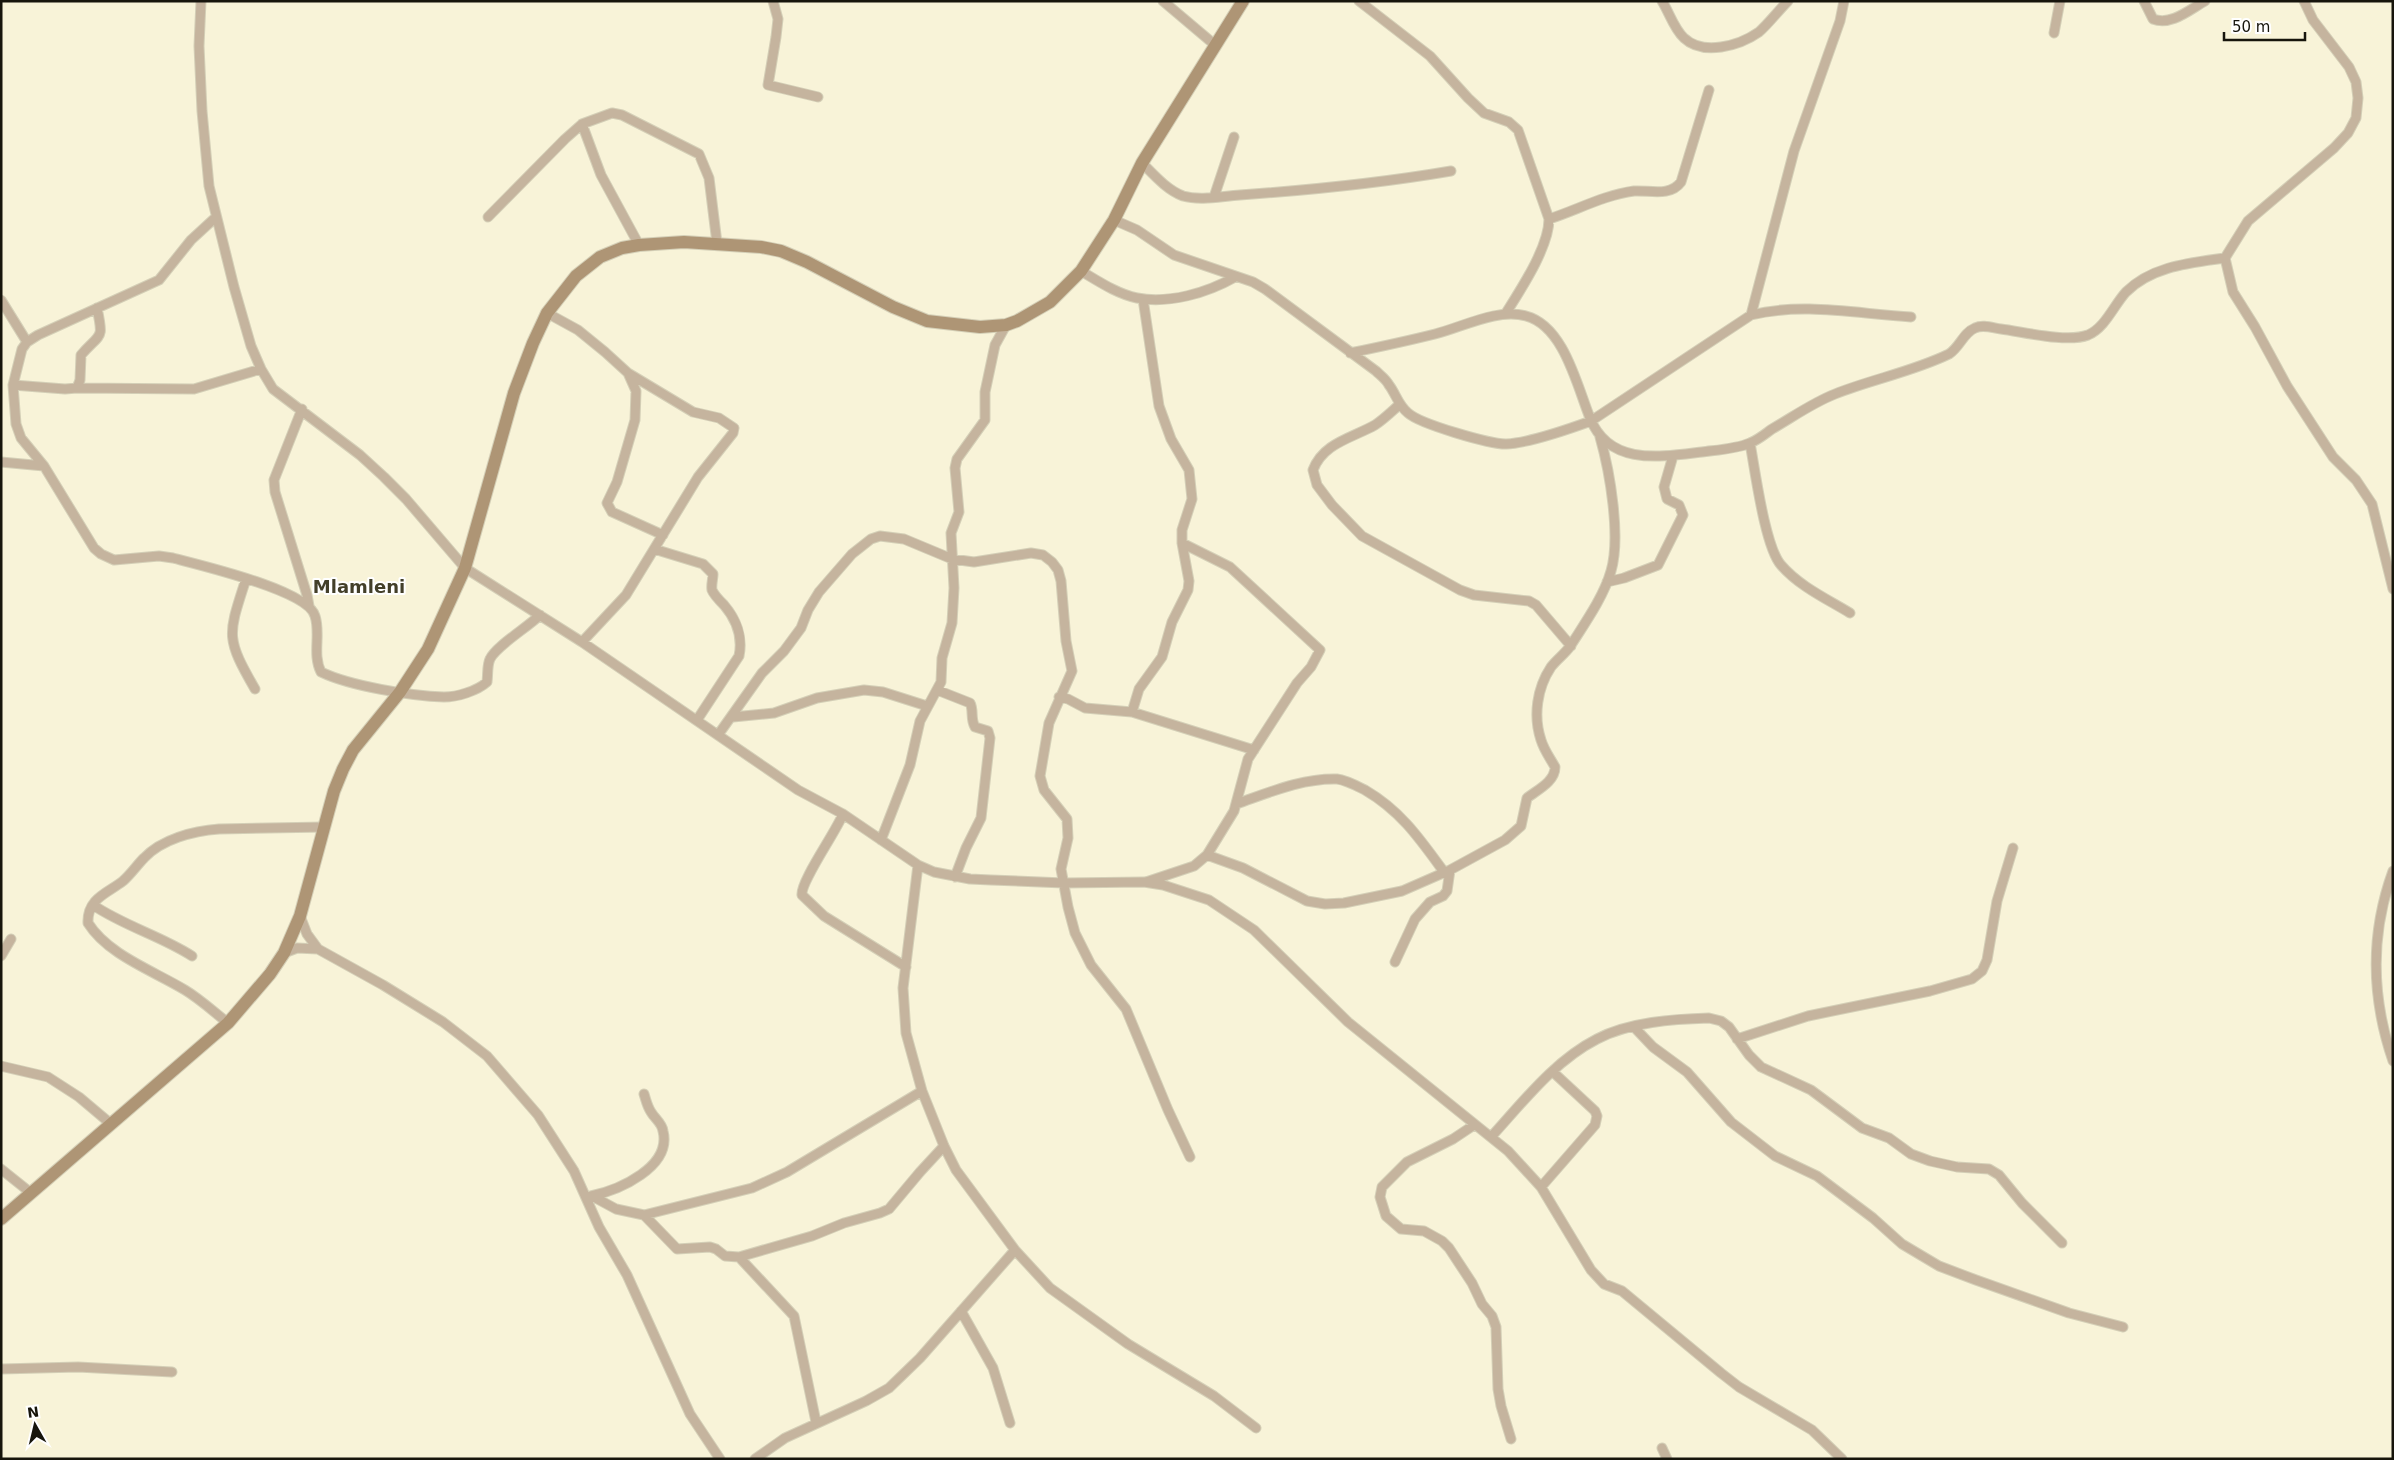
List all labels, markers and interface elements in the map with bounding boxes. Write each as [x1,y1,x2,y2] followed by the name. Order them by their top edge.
[2224,10,2305,42] scale bar
[2232,18,2270,36] text: 50 m
[313,576,405,597] district label: Mlamleni
[10,1400,60,1450] north arrow
[26,1403,40,1421] text: N

